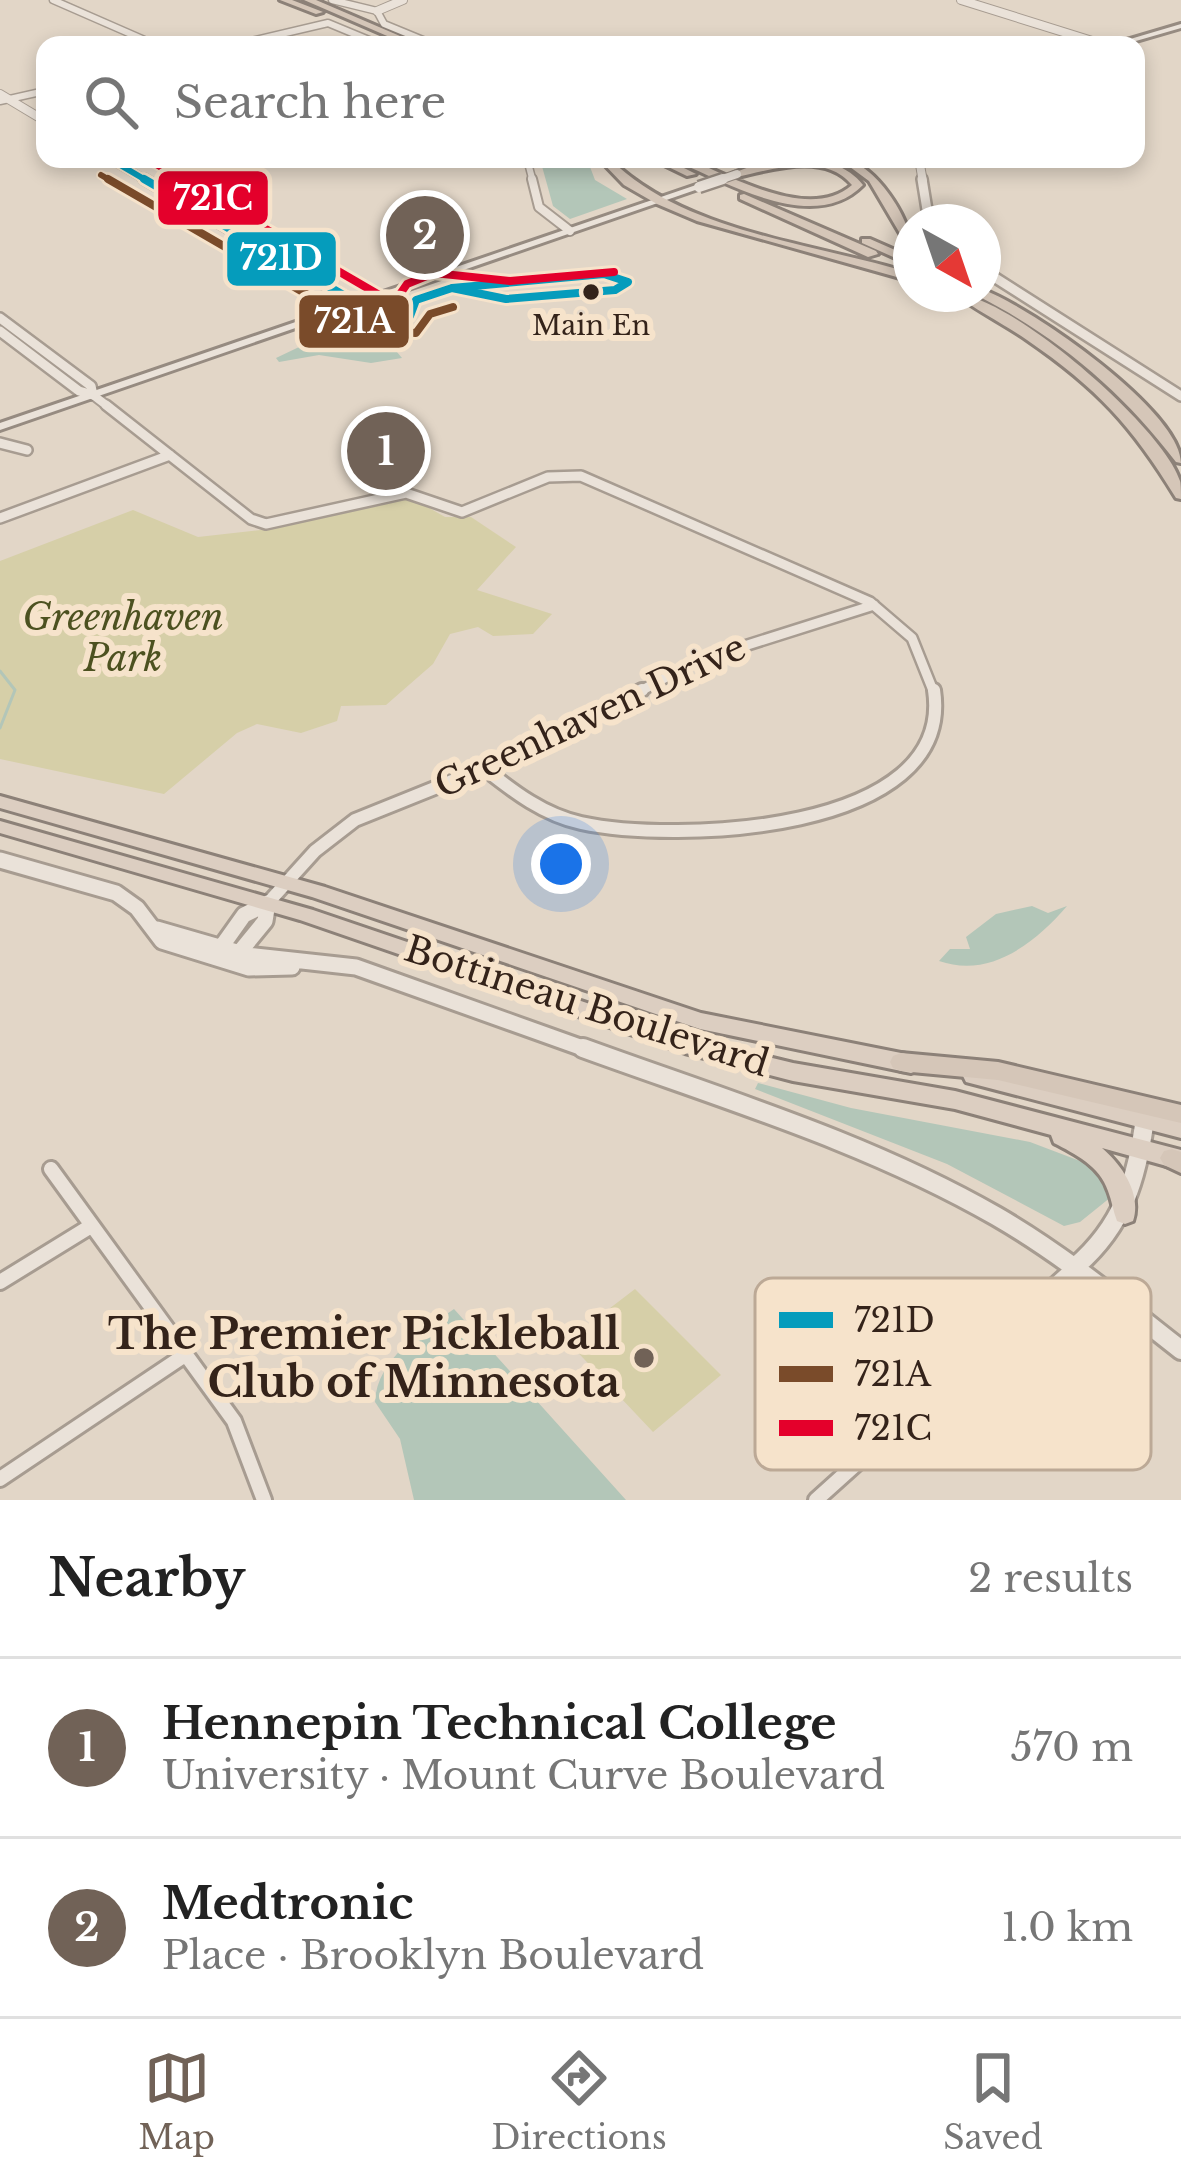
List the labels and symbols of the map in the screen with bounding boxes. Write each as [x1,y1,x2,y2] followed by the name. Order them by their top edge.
[156,169,270,227] line badge: 721C
[173,178,253,219] text: 721C
[386,190,464,280] pin: 2
[893,204,1001,312] north arrow
[225,230,338,288] line badge: 721D
[239,238,323,279] text: 721D
[580,281,602,303] marker: Main En
[297,293,411,350] line badge: 721A
[314,301,396,342] text: 721A
[532,309,650,342] place label: Main En
[347,406,425,496] pin: 1
[22,595,224,681] park label: Greenhaven Park
[427,624,753,808] street label: Greenhaven Drive
[531,834,591,894] your location
[399,926,775,1086] street label: Bottineau Boulevard
[755,1278,1151,1470] legend
[854,1300,935,1341] text: 721D
[108,1308,620,1408] place label: The Premier Pickleball Club of Minnesota
[631,1345,657,1371] marker: The Premier Pickleball Club of Minnesota
[854,1354,932,1395] text: 721A
[854,1408,932,1449] text: 721C

